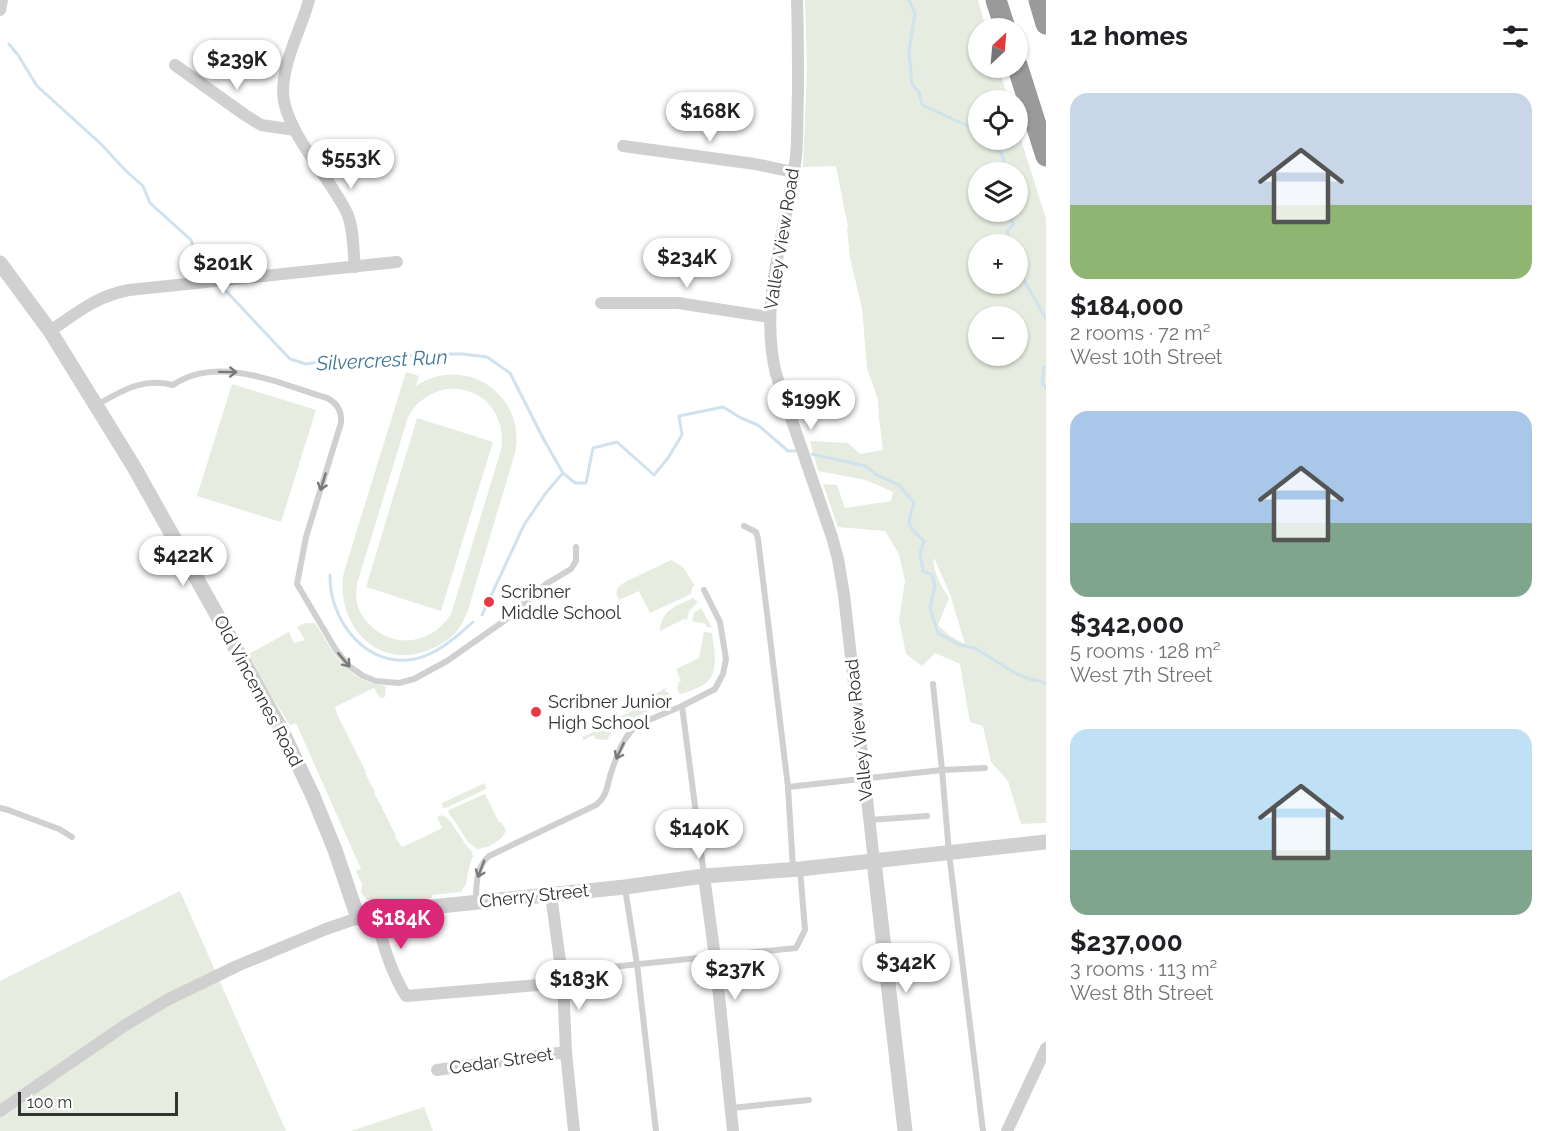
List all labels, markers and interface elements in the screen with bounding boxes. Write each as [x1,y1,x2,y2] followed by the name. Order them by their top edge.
[968,18,1028,78] north arrow
[968,18,1028,366] map controls
[1499,20,1532,53] icon: filters
[1070,21,1188,51] text: 12 homes
[195,40,279,91] pin: $239K
[207,47,267,71] text: $239K
[968,90,1028,150] button: locate
[668,92,752,143] pin: $168K
[680,99,740,123] text: $168K
[1247,132,1355,240] icon: home
[309,139,393,190] pin: $553K
[321,146,381,170] text: $553K
[968,162,1028,222] button: layers
[760,167,803,311] street label: Valley View Road
[968,234,1028,294] button: +
[645,238,729,289] pin: $234K
[181,244,265,295] pin: $201K
[657,245,717,269] text: $234K
[193,251,253,275] text: $201K
[1070,291,1184,321] text: $184,000
[968,306,1028,366] button: −
[1070,321,1210,345] text: 2 rooms · 72 m²
[315,345,448,375] water label: Silvercrest Run
[1070,345,1223,369] text: West 10th Street
[218,367,238,378] one-way arrow
[769,380,853,431] pin: $199K
[781,387,841,411] text: $199K
[1247,450,1355,558] icon: home
[317,472,328,491] one-way arrow
[141,536,225,587] pin: $422K
[153,543,213,567] text: $422K
[501,581,621,623] place label: Scribner Middle School
[482,595,496,609] marker: Scribner Middle School
[1070,609,1184,639] text: $342,000
[210,611,307,770] street label: Old Vincennes Road
[1070,639,1221,663] text: 5 rooms · 128 m²
[338,652,351,668] one-way arrow
[841,658,876,802] street label: Valley View Road
[1070,663,1212,687] text: West 7th Street
[548,691,673,733] place label: Scribner Junior High School
[529,705,543,719] marker: Scribner Junior High School
[614,741,626,759] one-way arrow
[1247,768,1355,876] icon: home
[657,809,741,860] pin: $140K
[669,816,729,840] text: $140K
[475,860,486,878] one-way arrow
[478,879,590,912] street label: Cherry Street
[359,899,443,950] pin: $184K
[371,906,431,930] text: $184K
[1070,927,1183,957] text: $237,000
[864,943,948,994] pin: $342K
[693,950,777,1001] pin: $237K
[876,950,936,974] text: $342K
[705,957,765,981] text: $237K
[1070,957,1217,981] text: 3 rooms · 113 m²
[537,960,621,1011] pin: $183K
[549,967,609,991] text: $183K
[1070,981,1214,1005] text: West 8th Street
[448,1043,554,1078] street label: Cedar Street
[18,1089,178,1116] scale bar
[27,1093,72,1112] text: 100 m

